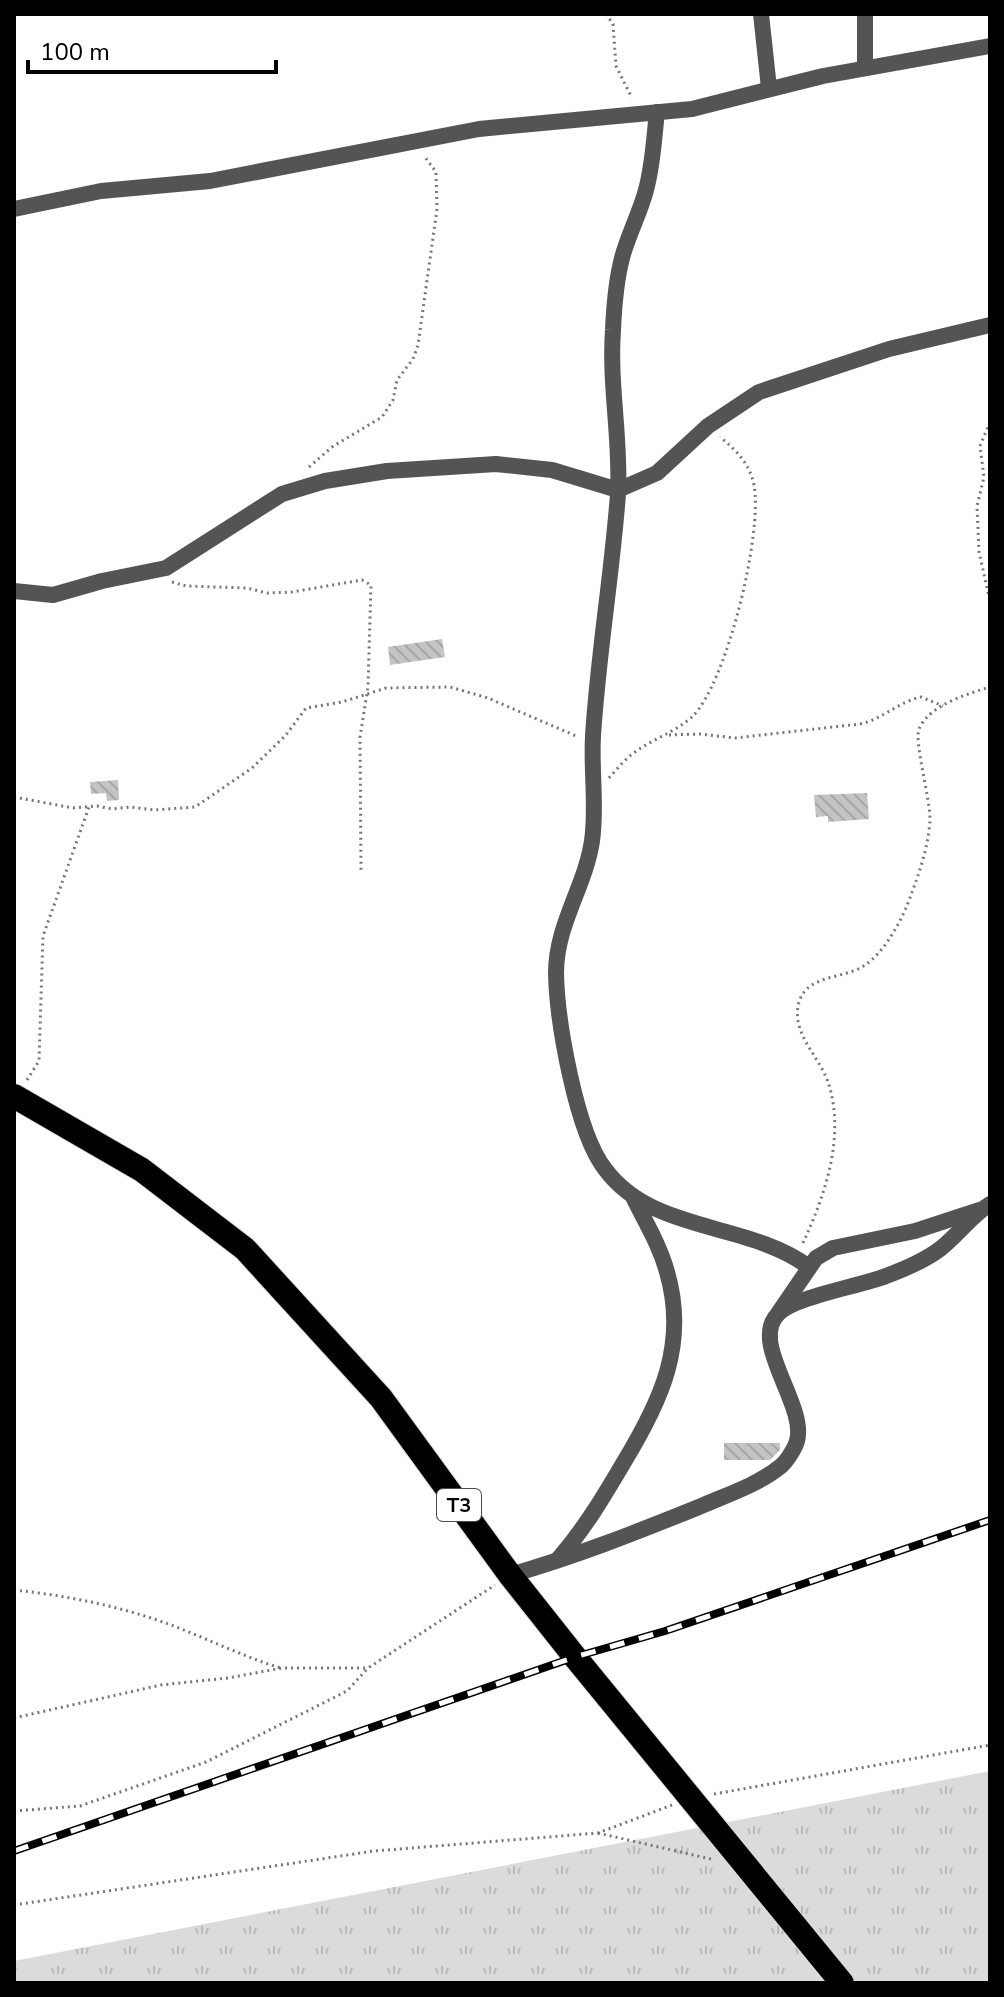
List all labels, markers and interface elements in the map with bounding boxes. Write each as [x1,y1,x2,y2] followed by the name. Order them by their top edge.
[28,24,276,74] scale bar
[40,36,110,68] text: 100 m
[437,1489,481,1521] road number: T3

